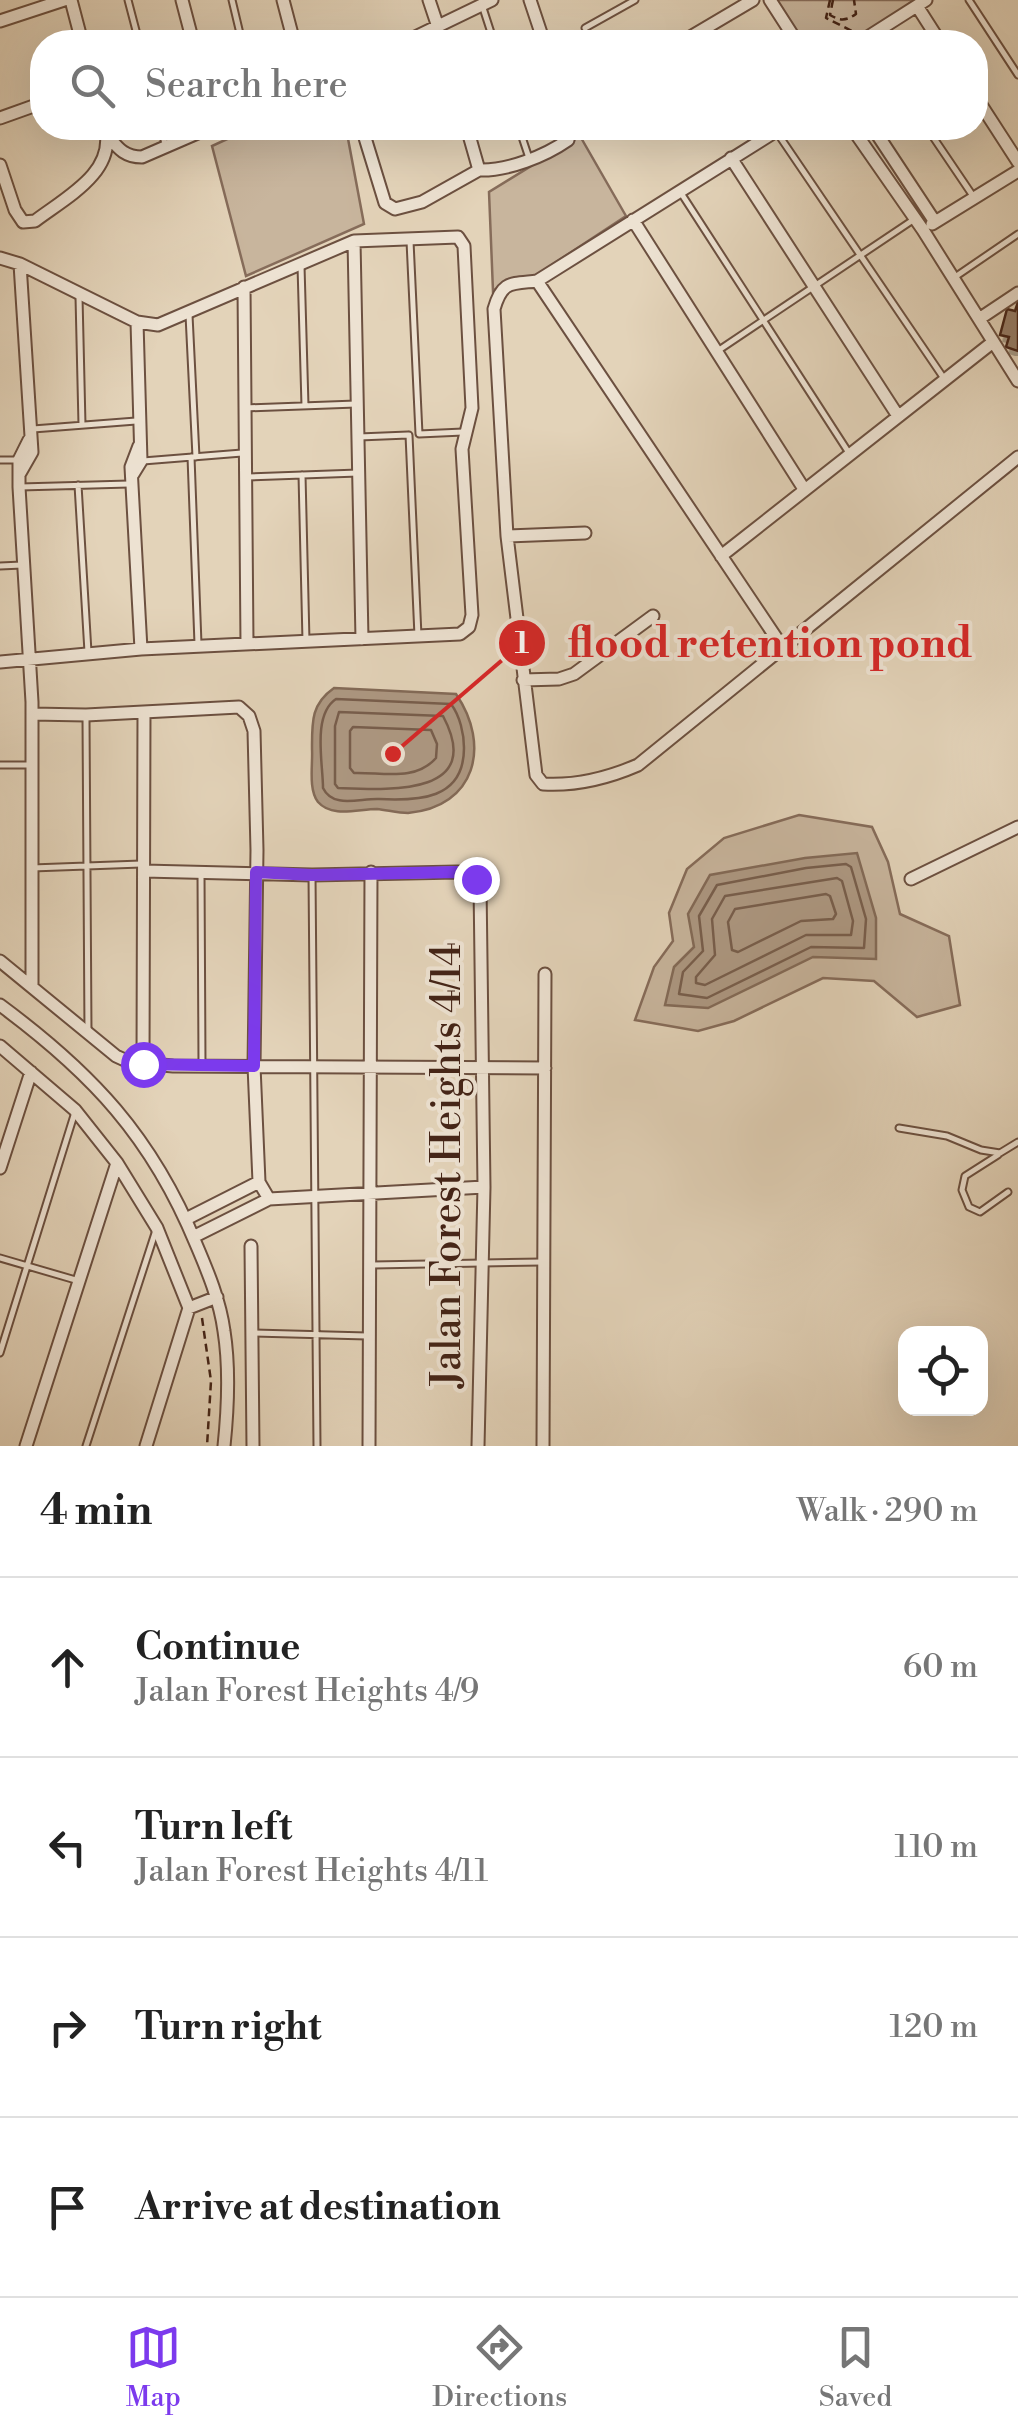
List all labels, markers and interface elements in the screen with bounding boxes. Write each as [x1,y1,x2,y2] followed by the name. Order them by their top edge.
[30,30,988,140] search box
[65,58,120,113] icon: search
[145,62,348,109] text: Search here
[497,607,993,679] callout: flood retention pond
[567,618,973,671] text: flood retention pond
[515,625,530,663] text: 1
[454,857,500,903] route end
[423,942,474,1390] street label: Jalan Forest Heights 4/14
[121,1042,167,1088] route start
[898,1326,988,1416] map controls
[898,1326,988,1416] button: locate
[40,1485,152,1538] text: 4 min
[797,1491,978,1531] text: Walk · 290 m
[135,1624,300,1671] text: Continue
[40,1640,95,1695] icon: ahead
[903,1647,978,1687] text: 60 m
[135,1671,479,1711] text: Jalan Forest Heights 4/9
[135,1804,292,1851] text: Turn left
[40,1820,95,1875] icon: left
[895,1827,978,1867] text: 110 m
[135,1851,488,1891] text: Jalan Forest Heights 4/11
[40,2000,95,2055] icon: right
[135,2004,321,2051] text: Turn right
[889,2007,978,2047] text: 120 m
[40,2180,95,2235] icon: arrive
[135,2184,501,2231] text: Arrive at destination
[126,2320,181,2415] tab: Map
[432,2320,567,2415] tab: Directions
[819,2320,892,2415] tab: Saved

